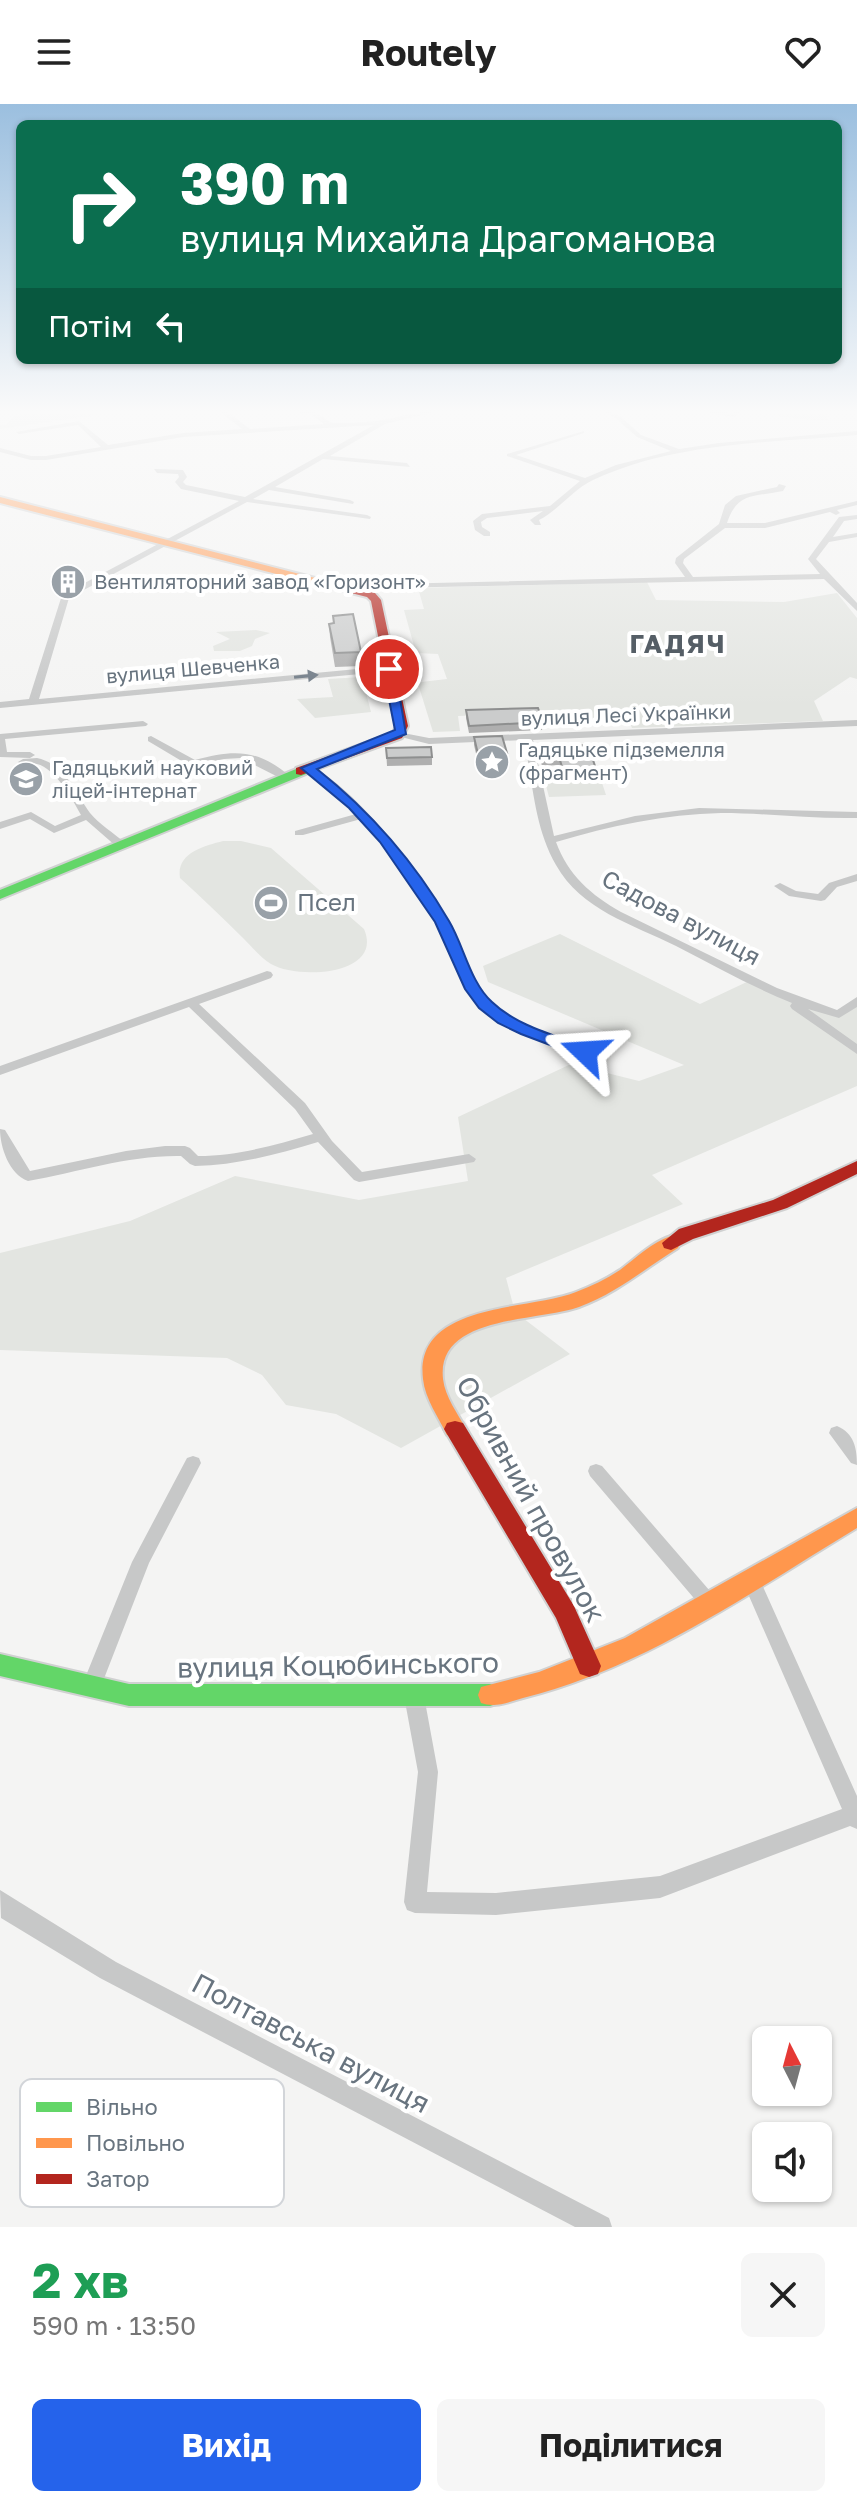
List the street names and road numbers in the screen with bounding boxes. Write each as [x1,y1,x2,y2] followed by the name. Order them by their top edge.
[105,648,281,688] street label: вулиця Шевченка
[520,698,732,730] street label: вулиця Лесі Українки
[597,863,766,971] street label: Садова вулиця
[450,1370,613,1628] street label: Обривний провулок
[177,1645,499,1684] street label: вулиця Коцюбинського
[187,1966,436,2119] street label: Полтавська вулиця

